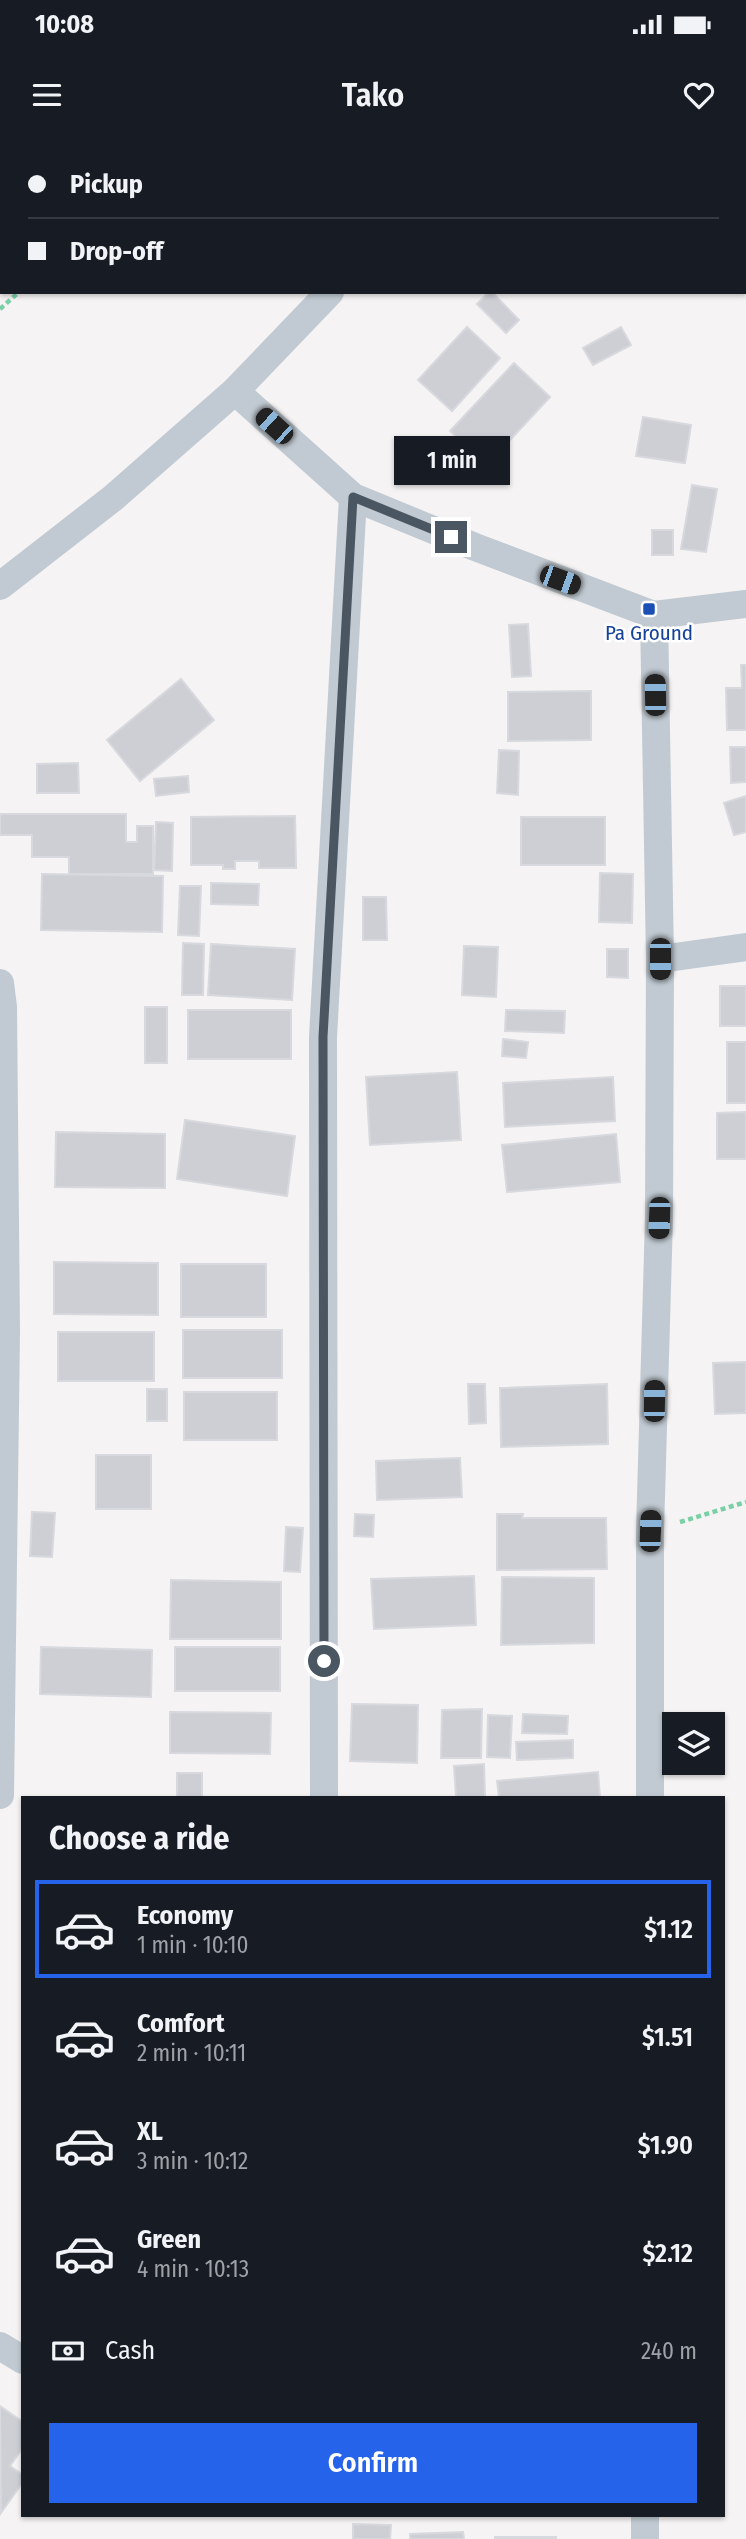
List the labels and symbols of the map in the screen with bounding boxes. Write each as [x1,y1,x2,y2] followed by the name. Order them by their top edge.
[252,404,297,448] car
[393,436,509,484] callout: 1 min
[435,521,467,553] route end
[537,563,584,597] car
[641,601,657,617] marker: Pa Ground
[605,620,693,646] place label: Pa Ground
[645,674,666,716] car
[650,938,671,980] car
[648,1197,671,1239] car
[644,1380,665,1422] car
[639,1510,662,1552] car
[308,1645,340,1677] route start

